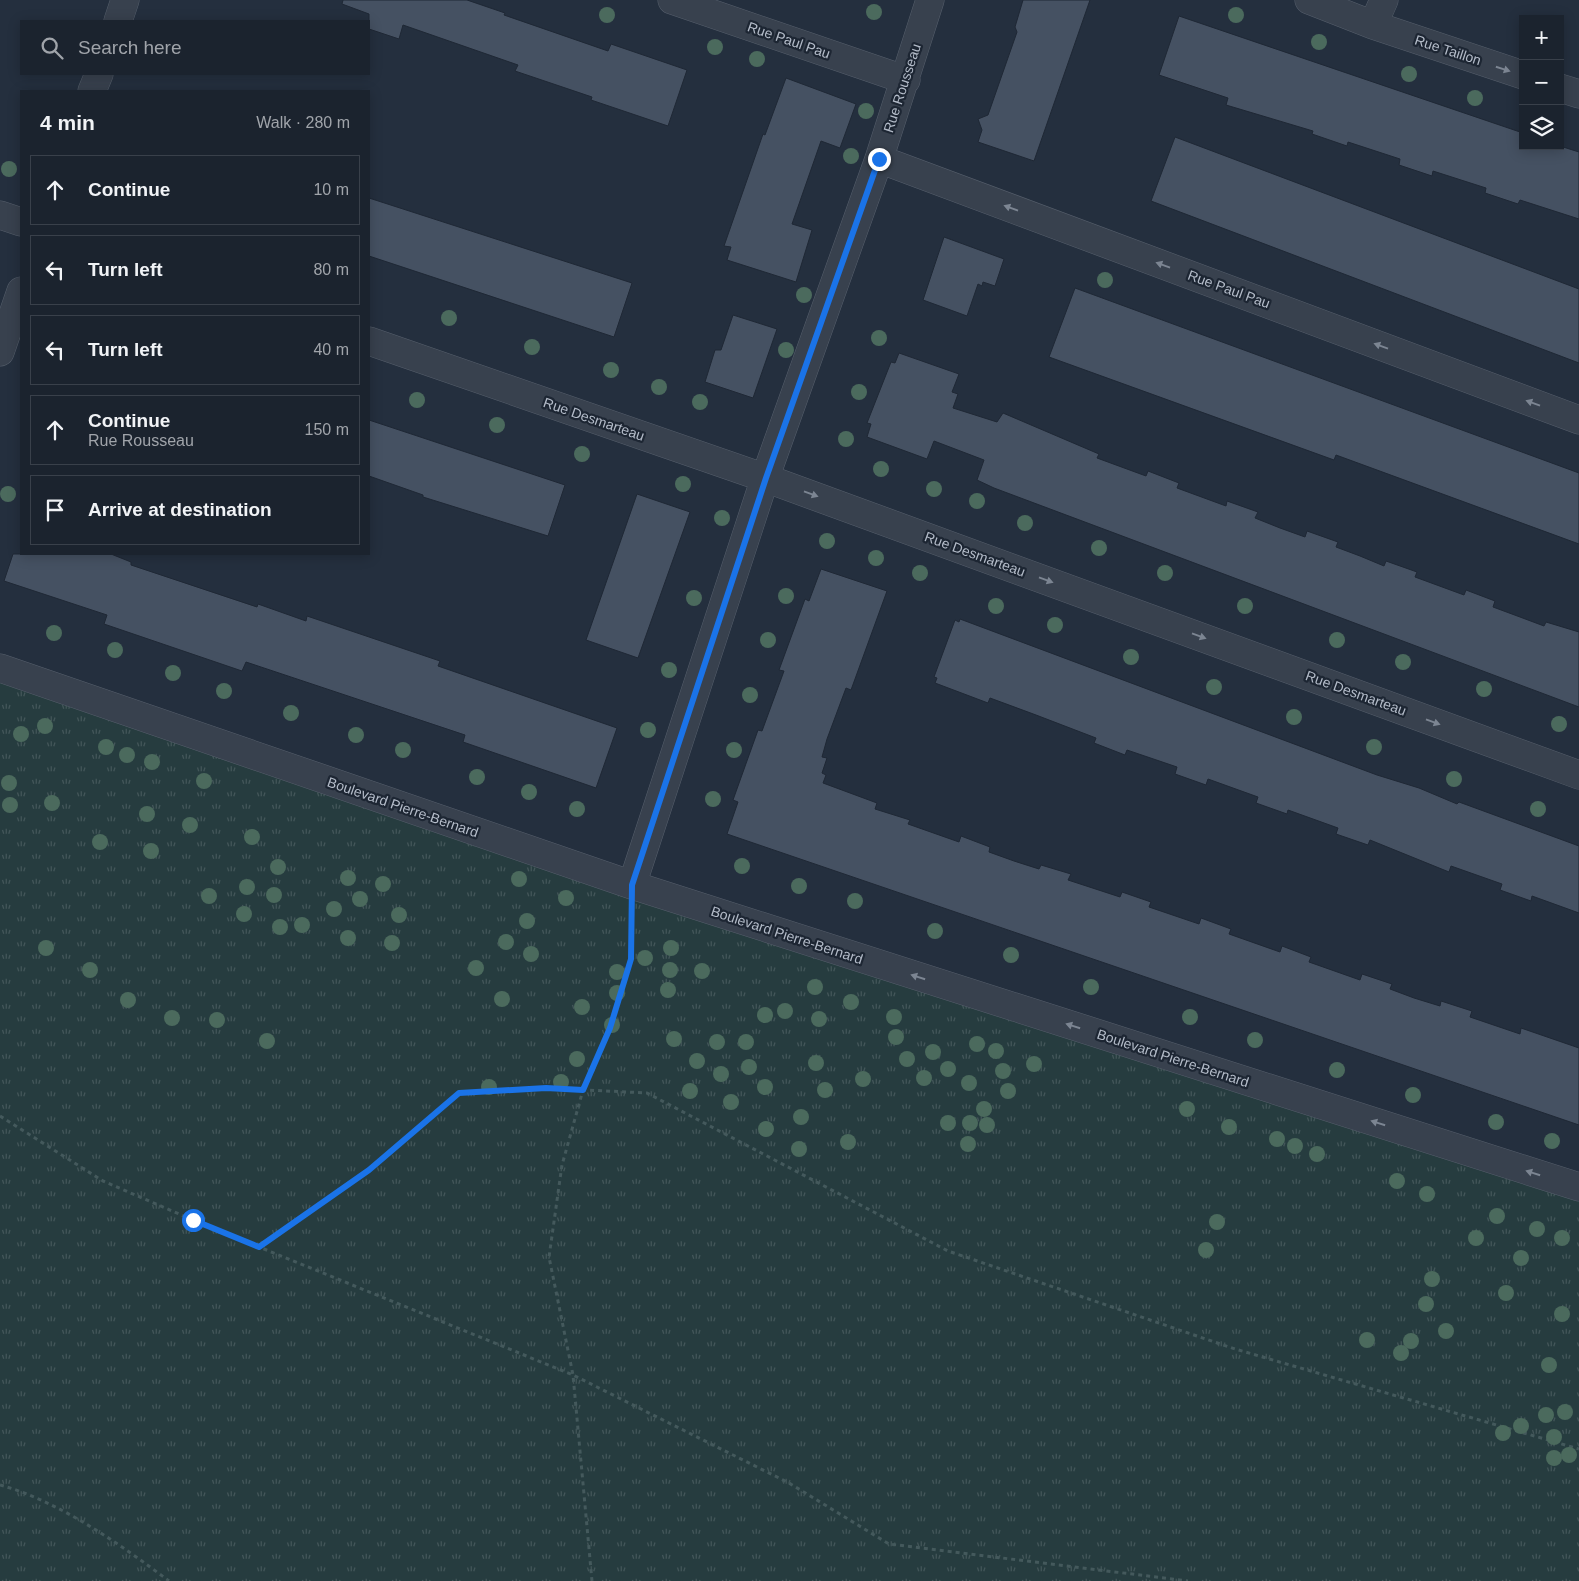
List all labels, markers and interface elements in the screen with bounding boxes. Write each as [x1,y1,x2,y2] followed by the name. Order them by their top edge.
[1519,15,1564,150] map controls
[1519,15,1564,60] button: +
[746,18,832,62] street label: Rue Paul Pau
[20,20,370,75] search box
[1413,32,1483,68] street label: Rue Taillon
[38,34,66,62] icon: search
[78,37,182,58] text: Search here
[880,41,924,135] street label: Rue Rousseau
[1519,60,1564,105] button: −
[1496,65,1511,73] one-way arrow
[1519,105,1564,150] button: layers
[40,111,95,134] text: 4 min
[256,114,350,131] text: Walk · 280 m
[868,148,891,171] route end
[41,176,69,204] icon: ahead
[88,179,170,200] text: Continue
[313,181,349,198] text: 10 m
[1003,204,1018,212] one-way arrow
[41,256,69,284] icon: left
[88,259,163,280] text: Turn left
[313,261,349,278] text: 80 m
[1155,261,1170,269] one-way arrow
[1186,267,1272,311] street label: Rue Paul Pau
[41,336,69,364] icon: left
[88,339,163,360] text: Turn left
[313,341,349,358] text: 40 m
[1373,342,1388,350] one-way arrow
[541,394,647,444] street label: Rue Desmarteau
[1526,399,1541,406] one-way arrow
[88,410,170,431] text: Continue
[41,416,69,444] icon: ahead
[305,421,349,438] text: 150 m
[88,432,194,449] text: Rue Rousseau
[804,490,819,498] one-way arrow
[41,496,69,524] icon: arrive
[88,499,272,520] text: Arrive at destination
[923,528,1027,580] street label: Rue Desmarteau
[1039,576,1054,584] one-way arrow
[1191,633,1206,640] one-way arrow
[1304,667,1408,719] street label: Rue Desmarteau
[1426,719,1441,726] one-way arrow
[325,774,481,840] street label: Boulevard Pierre-Bernard
[709,903,865,967] street label: Boulevard Pierre-Bernard
[910,972,925,980] one-way arrow
[1065,1022,1080,1030] one-way arrow
[1095,1026,1251,1090] street label: Boulevard Pierre-Bernard
[1370,1119,1385,1127] one-way arrow
[1525,1168,1540,1176] one-way arrow
[182,1209,205,1232] route start

